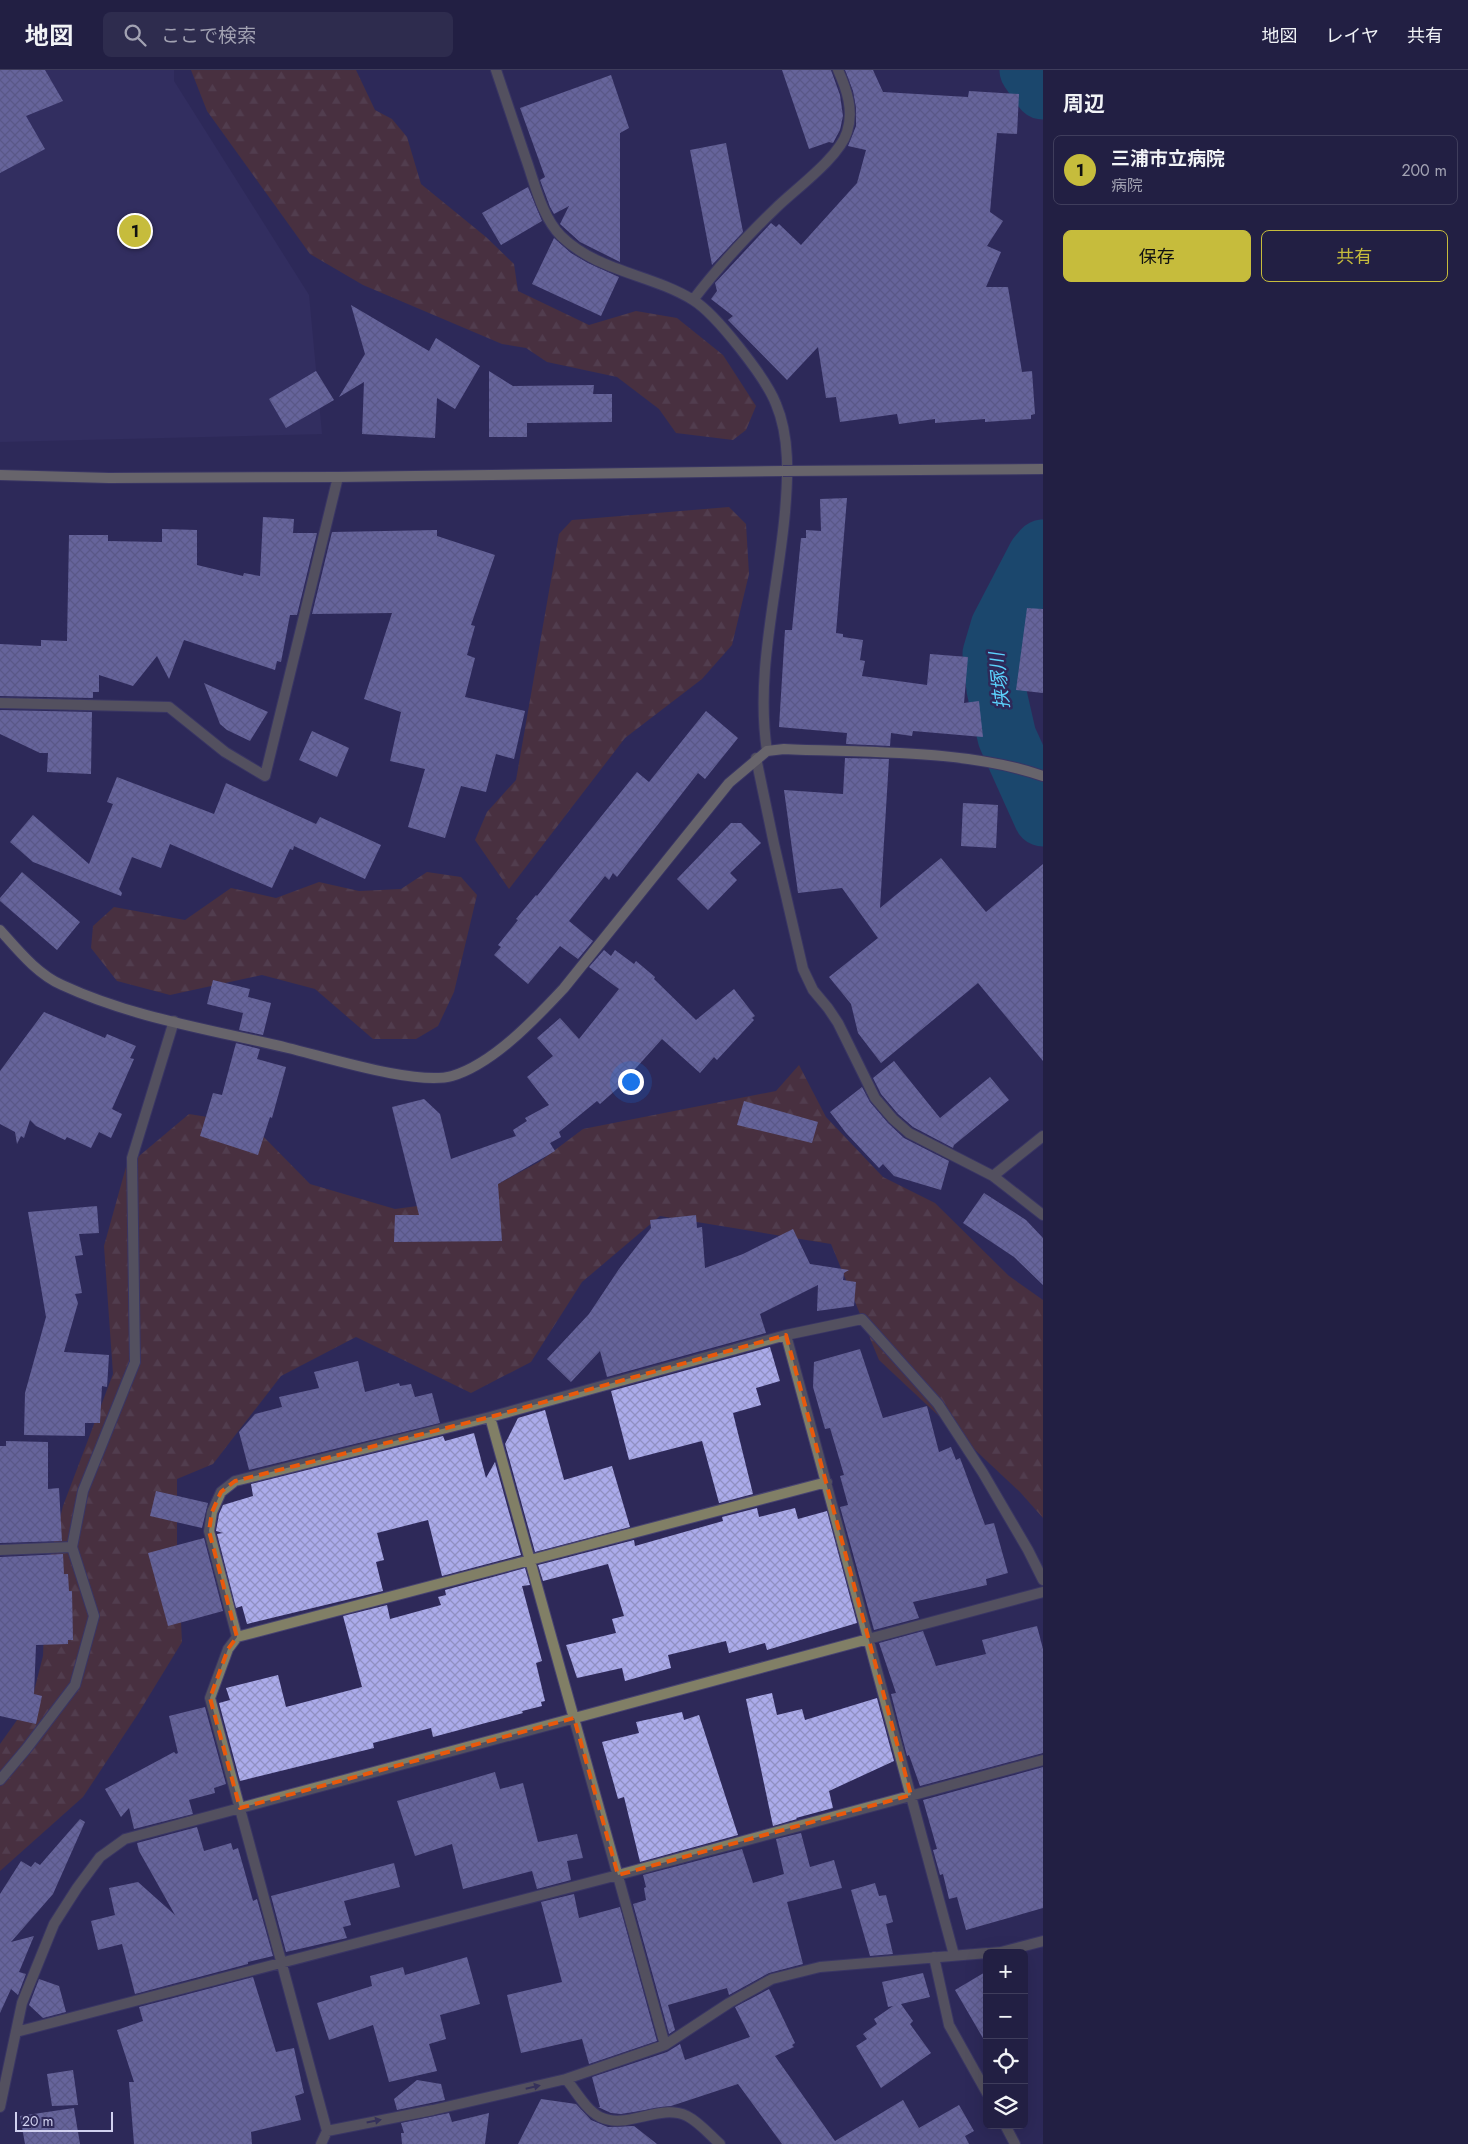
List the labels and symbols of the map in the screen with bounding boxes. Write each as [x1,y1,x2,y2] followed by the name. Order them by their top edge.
[119,212,151,250] pin: 1
[983,649,1016,711] water label: 挟塚川
[618,1069,644,1095] your location
[526,2083,541,2091] one-way arrow
[15,2109,112,2132] scale bar
[367,2117,383,2125] one-way arrow

